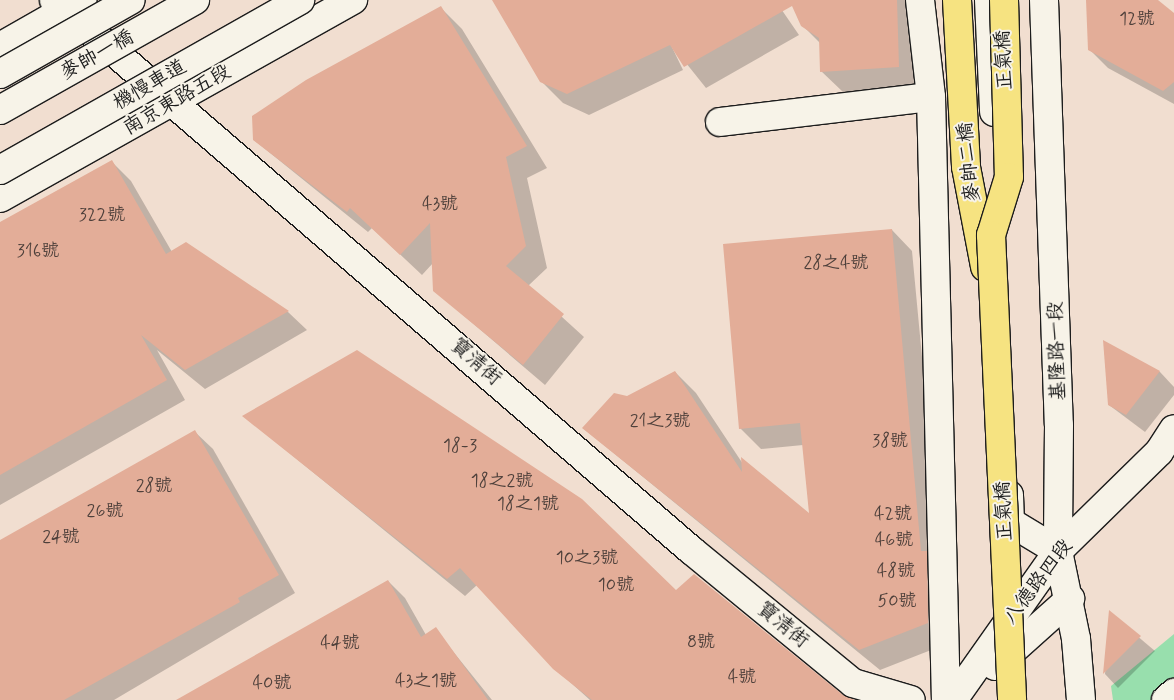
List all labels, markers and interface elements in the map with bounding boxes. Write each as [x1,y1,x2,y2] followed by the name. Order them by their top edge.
[1119,8,1155,30] house number: 12號
[56,25,138,85] street label: 麥帥一橋
[990,29,1018,91] street label: 正氣橋
[109,55,191,115] street label: 機慢車道
[119,60,235,140] street label: 南京東路五段
[953,121,985,203] street label: 麥帥二橋
[422,193,458,215] house number: 43號
[79,204,125,226] house number: 322號
[17,240,59,262] house number: 316號
[803,252,869,274] house number: 28之4號
[1043,301,1071,401] street label: 基隆路一段
[445,333,507,391] street label: 寶清街
[630,410,690,432] house number: 21之3號
[872,430,908,452] house number: 38號
[443,435,477,457] house number: 18-3
[471,470,533,492] house number: 18之2號
[136,475,172,497] house number: 28號
[990,480,1018,542] street label: 正氣橋
[497,493,559,515] house number: 18之1號
[87,500,123,522] house number: 26號
[874,503,912,525] house number: 42號
[42,526,80,548] house number: 24號
[875,529,913,551] house number: 46號
[998,535,1078,629] street label: 八德路四段
[556,547,618,569] house number: 10之3號
[877,560,915,582] house number: 48號
[598,574,634,596] house number: 10號
[877,590,917,612] house number: 50號
[752,597,814,653] street label: 寶清街
[687,631,715,653] house number: 8號
[320,632,360,654] house number: 44號
[728,666,756,688] house number: 4號
[395,670,457,692] house number: 43之1號
[253,672,291,694] house number: 40號

